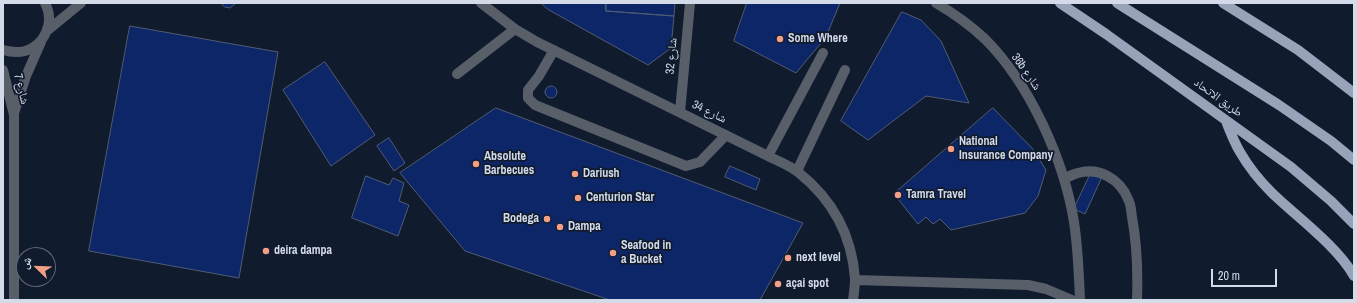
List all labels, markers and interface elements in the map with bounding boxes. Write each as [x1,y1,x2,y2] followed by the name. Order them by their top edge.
[788,32,848,46] place label: Some Where
[775,34,785,44] marker: Some Where
[663,37,681,75] street label: شارع 32
[1008,51,1044,93] street label: 36b شارع
[10,72,32,106] street label: شارع 7
[1191,76,1245,120] street label: طريق الاتحاد
[689,98,729,126] street label: شارع 34
[959,135,1053,163] place label: National Insurance Company
[946,144,956,154] marker: National Insurance Company
[484,150,534,178] place label: Absolute Barbecues
[471,159,481,169] marker: Absolute Barbecues
[583,167,620,181] place label: Dariush
[570,169,580,179] marker: Dariush
[906,188,966,202] place label: Tamra Travel
[893,190,903,200] marker: Tamra Travel
[586,191,654,205] place label: Centurion Star
[573,193,583,203] marker: Centurion Star
[503,212,539,226] place label: Bodega
[542,214,552,224] marker: Bodega
[568,220,601,234] place label: Dampa
[555,222,565,232] marker: Dampa
[621,239,671,267] place label: Seafood in a Bucket
[274,244,332,258] place label: deira dampa
[261,246,271,256] marker: deira dampa
[16,247,56,287] north arrow
[608,248,618,258] marker: Seafood in a Bucket
[796,251,841,265] place label: next level
[783,253,793,263] marker: next level
[17,255,35,271] text: ش
[1213,261,1279,287] scale bar
[1218,268,1240,284] text: 20 m
[786,277,829,291] place label: açai spot
[773,279,783,289] marker: açai spot

